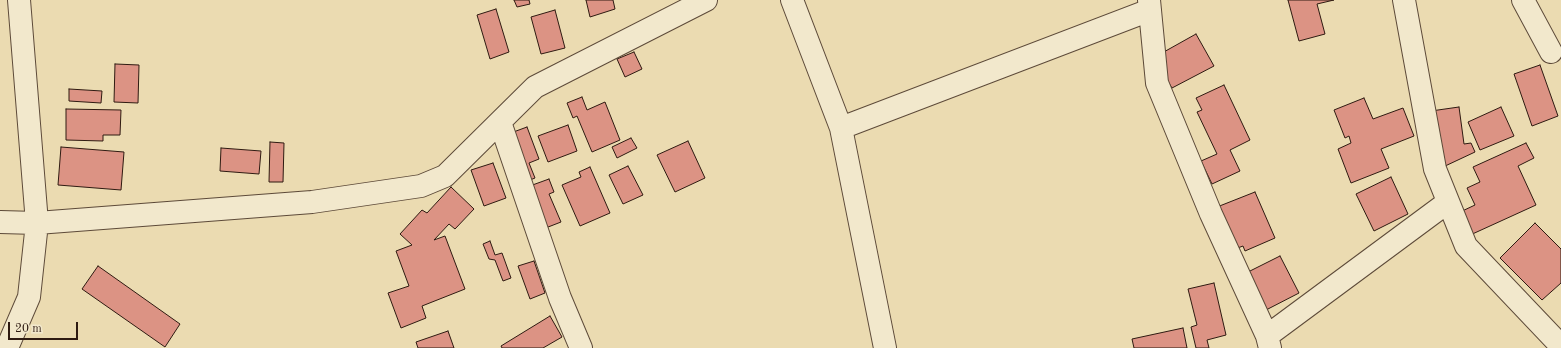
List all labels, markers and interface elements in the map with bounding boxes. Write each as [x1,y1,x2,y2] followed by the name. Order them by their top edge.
[10,314,80,340] scale bar
[15,323,42,335] text: 20 m

